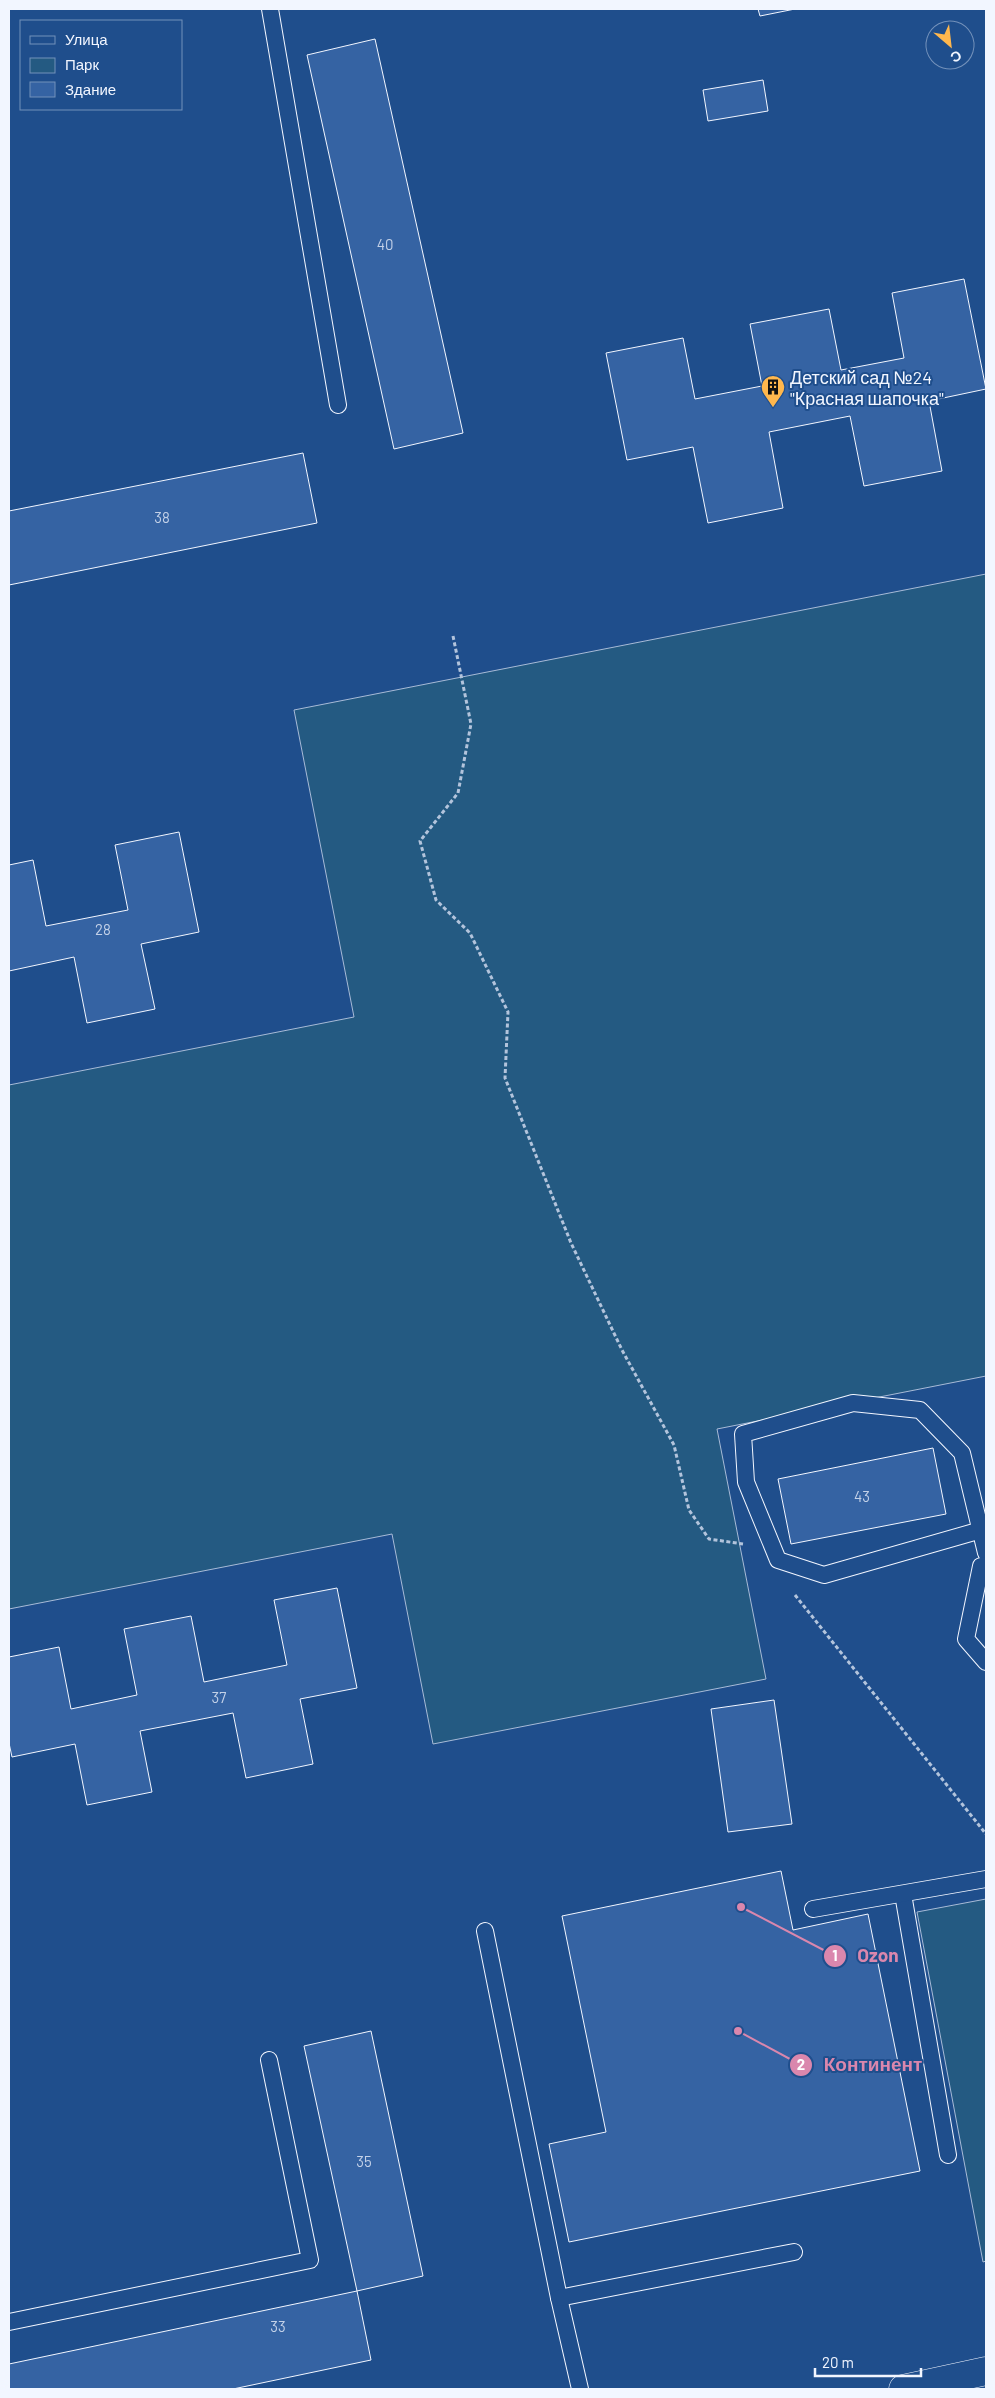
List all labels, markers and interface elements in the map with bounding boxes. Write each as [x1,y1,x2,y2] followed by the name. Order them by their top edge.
[20,20,182,110] legend
[925,20,975,70] north arrow
[65,30,108,48] text: Улица
[948,47,965,67] text: С
[65,55,99,73] text: Парк
[65,80,116,98] text: Здание
[377,235,393,253] house number: 40
[790,366,944,409] place label: Детский сад №24 "Красная шапочка"
[760,374,786,408] building icon: Детский сад №24 "Красная шапочка"
[154,508,170,526] house number: 38
[95,920,111,938] house number: 28
[854,1487,870,1505] house number: 43
[212,1688,226,1706] house number: 37
[822,1939,909,1973] callout: Ozon
[857,1943,899,1966] text: Ozon
[832,1946,838,1964] text: 1
[789,2048,932,2082] callout: Континент
[824,2052,922,2075] text: Континент
[797,2055,805,2073] text: 2
[356,2152,372,2170] house number: 35
[270,2317,286,2335] house number: 33
[815,2346,921,2378] scale bar
[822,2353,854,2371] text: 20 m

